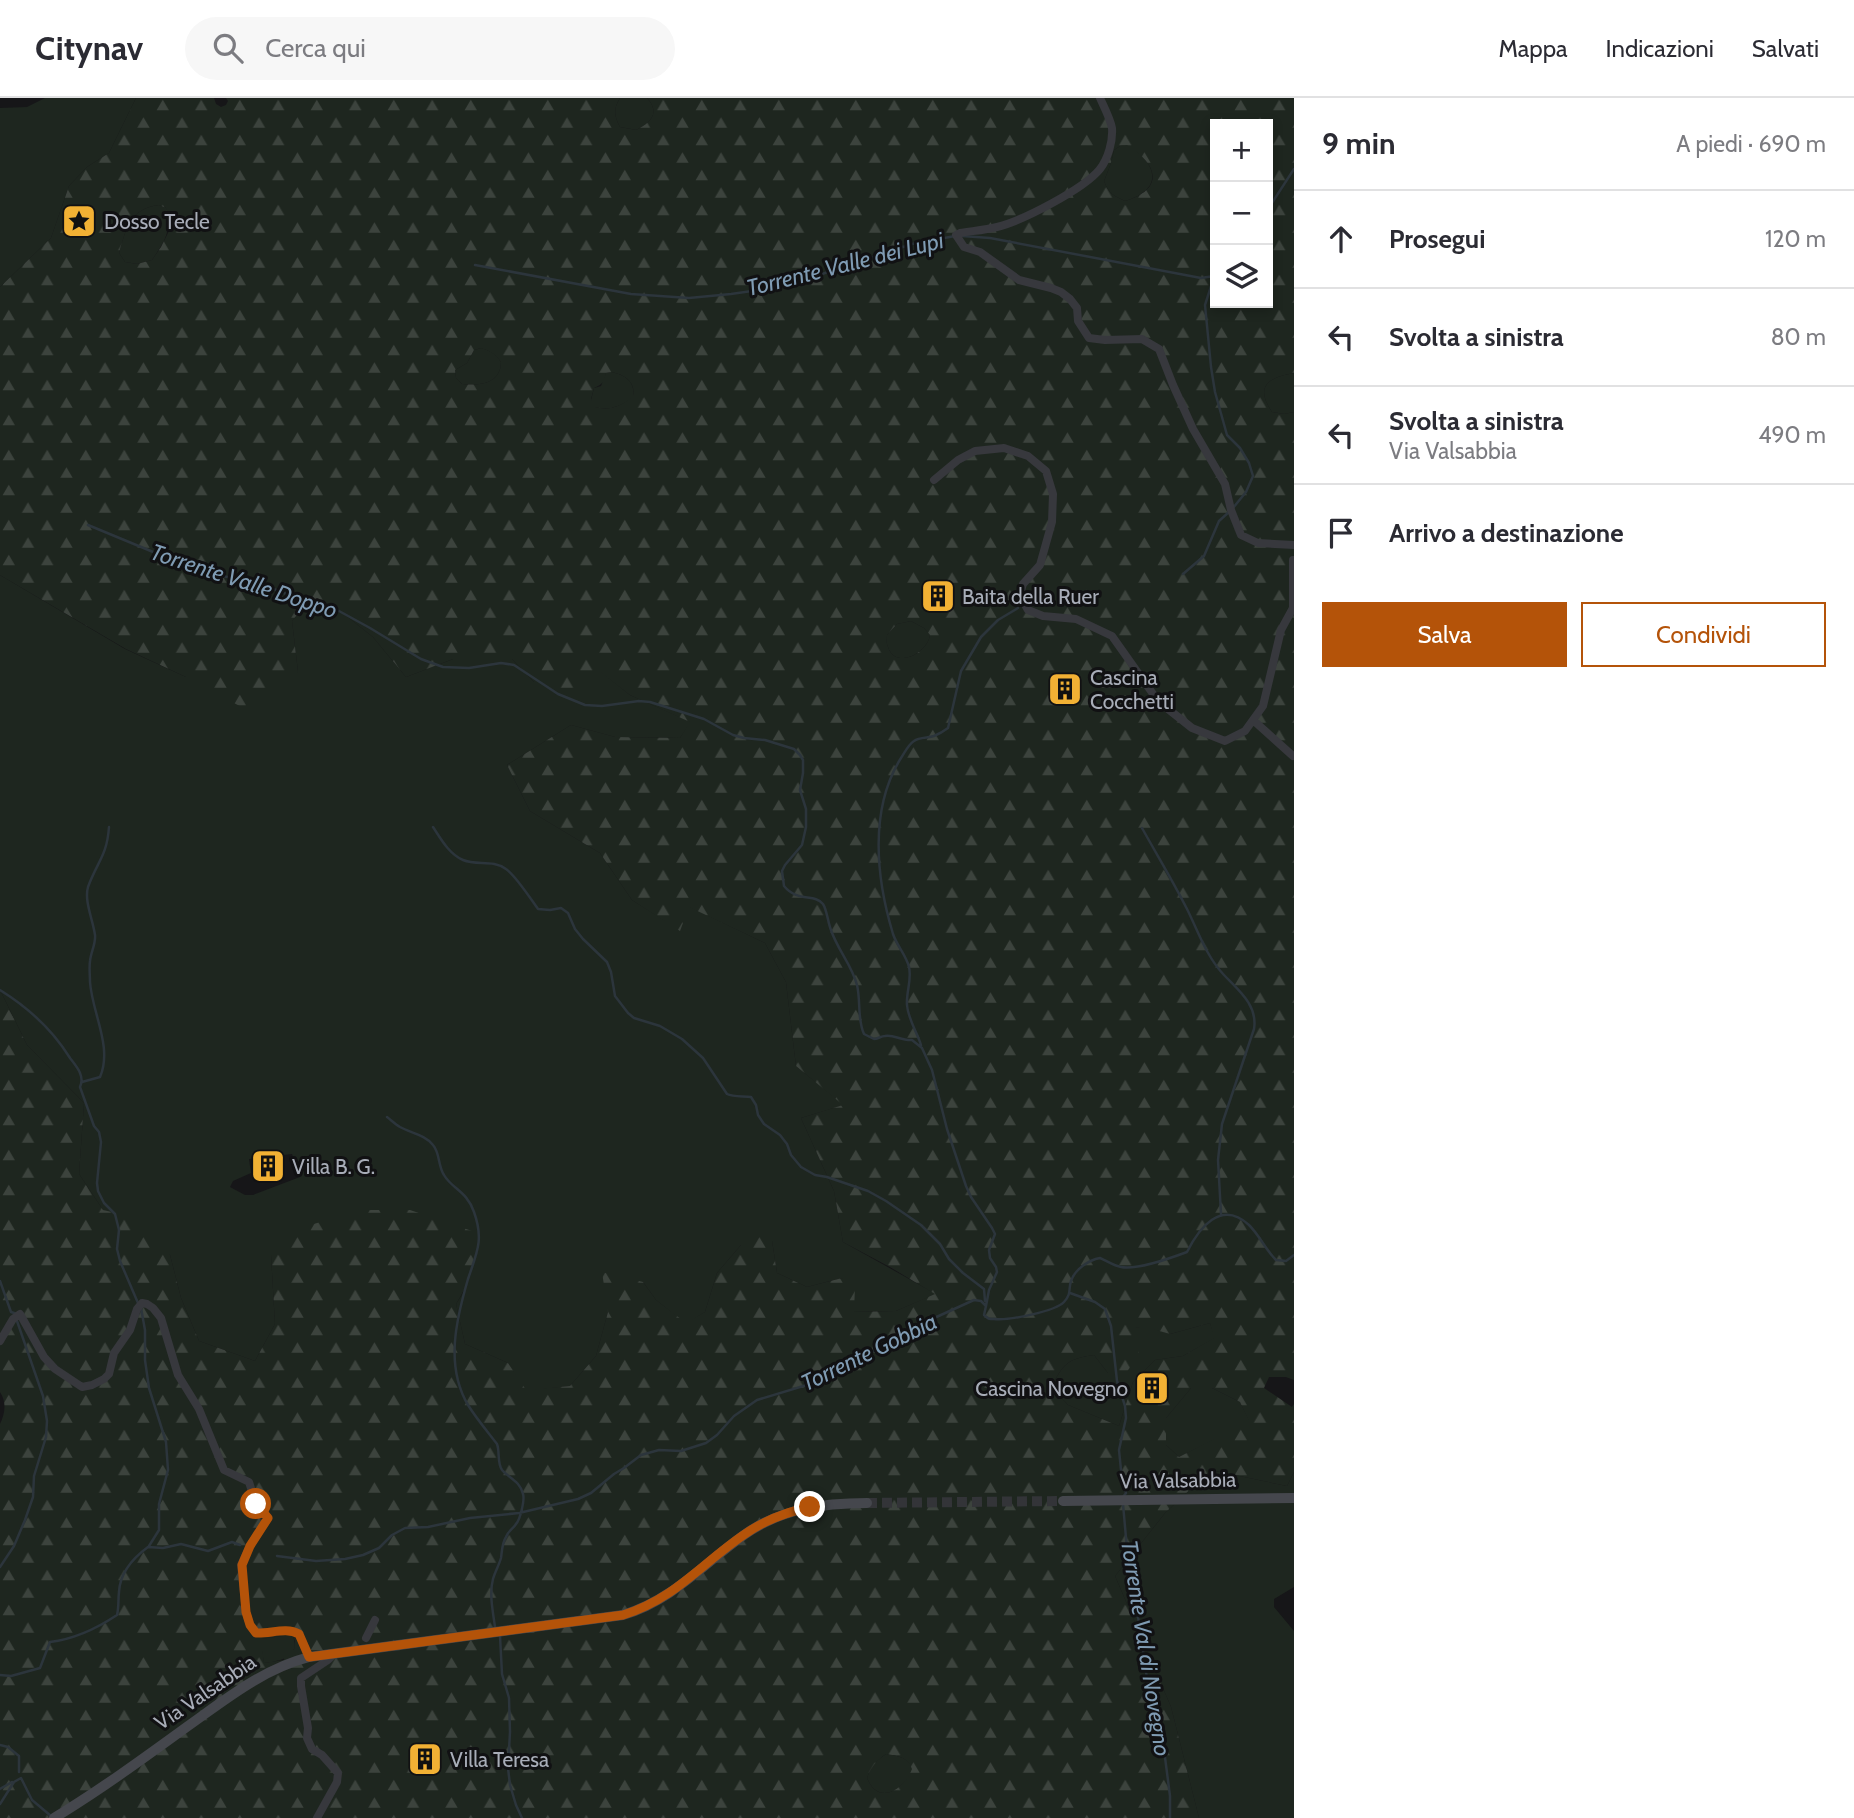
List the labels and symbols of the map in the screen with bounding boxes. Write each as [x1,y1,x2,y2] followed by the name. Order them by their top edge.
[60,202,98,240] place icon: Dosso Tecle
[104,209,210,234] place label: Dosso Tecle
[744,226,948,302] water label: Torrente Valle dei Lupi
[147,538,341,624] water label: Torrente Valle Doppo
[919,577,957,615] building icon: Baita della Ruer
[962,584,1099,609] place label: Baita della Ruer
[1090,665,1174,714] place label: Cascina Cocchetti
[1046,670,1084,708] building icon: Cascina Cocchetti
[249,1147,287,1185] building icon: Villa B. G.
[292,1154,375,1179] place label: Villa B. G.
[796,1307,942,1397] water label: Torrente Gobbia
[1133,1369,1171,1407] building icon: Cascina Novegno
[975,1376,1128,1401] place label: Cascina Novegno
[1119,1466,1237,1494] street label: Via Valsabbia
[240,1488,271,1519] route start
[794,1491,825,1522] route end
[1115,1538,1177,1758] water label: Torrente Val di Novegno
[150,1649,260,1735] street label: Via Valsabbia
[406,1740,444,1778] building icon: Villa Teresa
[450,1747,549,1772] place label: Villa Teresa

